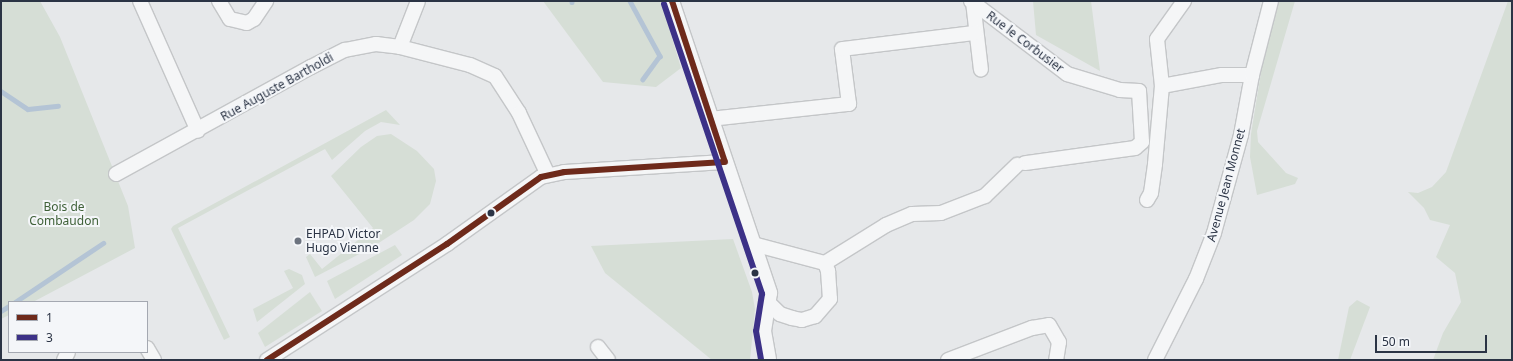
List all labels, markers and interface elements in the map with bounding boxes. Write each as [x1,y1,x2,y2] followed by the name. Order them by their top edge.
[984,8,1066,76] street label: Rue le Corbusier
[218,50,336,124] street label: Rue Auguste Bartholdi
[1204,127,1248,243] street label: Avenue Jean Monnet
[29,200,99,228] park label: Bois de Combaudon
[486,208,496,218] unlabelled marker
[306,227,380,255] place label: EHPAD Victor Hugo Vienne
[293,236,303,246] marker: EHPAD Victor Hugo Vienne
[750,268,760,278] unlabelled marker
[8,301,148,353] legend
[46,309,53,326] text: 1
[1377,327,1489,353] scale bar
[46,329,53,346] text: 3
[1382,333,1410,350] text: 50 m

